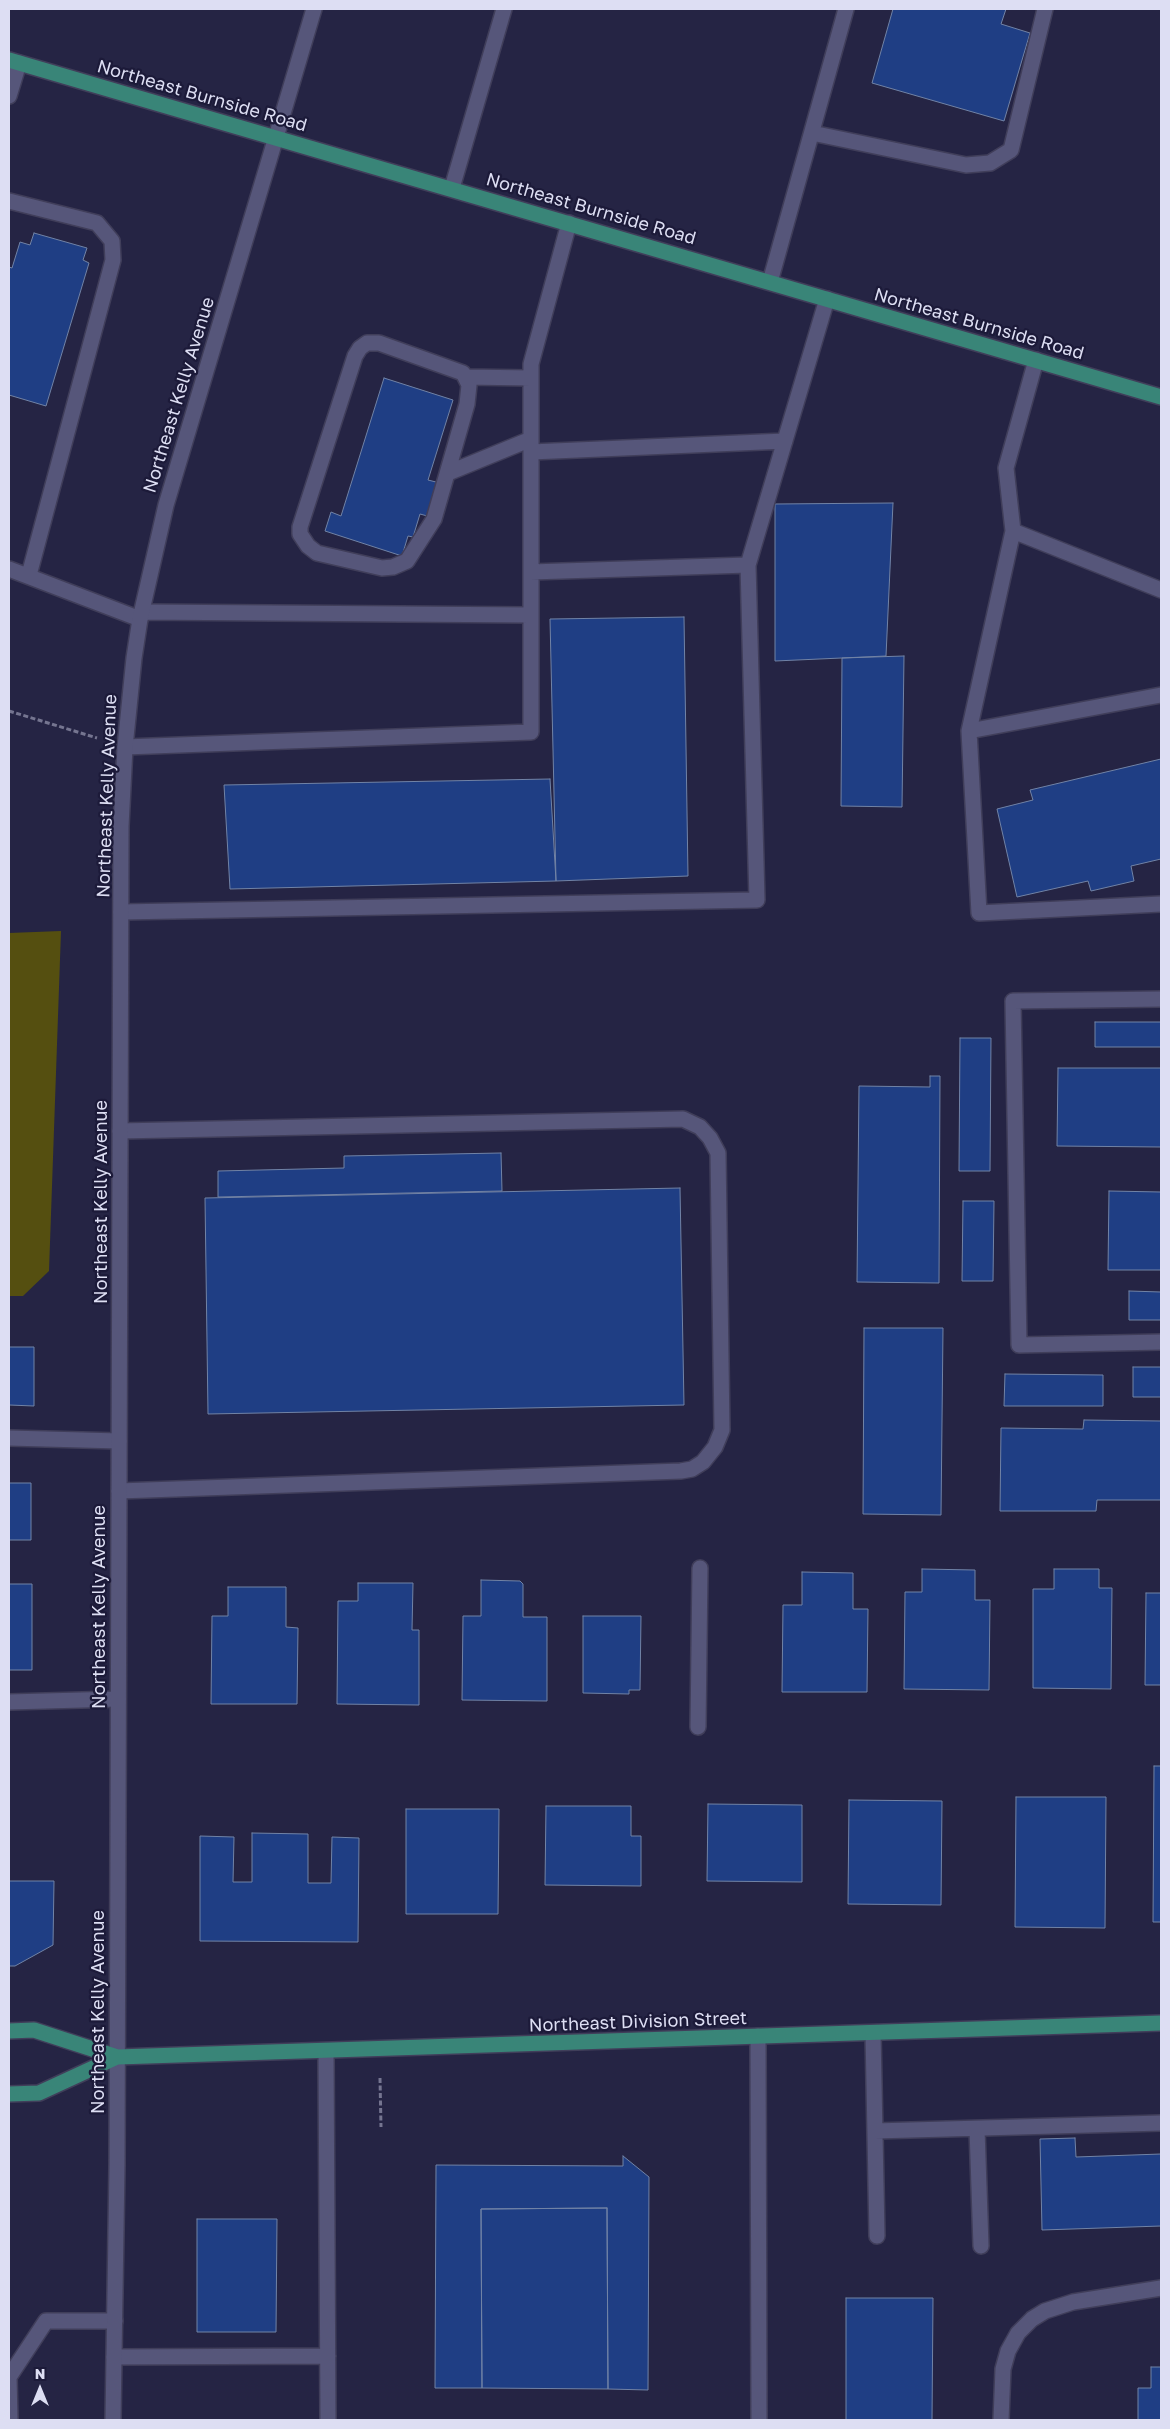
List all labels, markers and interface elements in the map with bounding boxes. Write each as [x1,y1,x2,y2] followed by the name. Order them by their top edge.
[94,56,310,136] street label: Northeast Burnside Road
[483,169,699,249] street label: Northeast Burnside Road
[871,284,1087,364] street label: Northeast Burnside Road
[139,294,219,496] street label: Northeast Kelly Avenue
[93,694,121,898] street label: Northeast Kelly Avenue
[90,1100,112,1304] street label: Northeast Kelly Avenue
[88,1505,110,1709] street label: Northeast Kelly Avenue
[87,1910,109,2114] street label: Northeast Kelly Avenue
[529,2007,747,2037] street label: Northeast Division Street
[15,2364,65,2414] north arrow
[35,2365,45,2382] text: N

